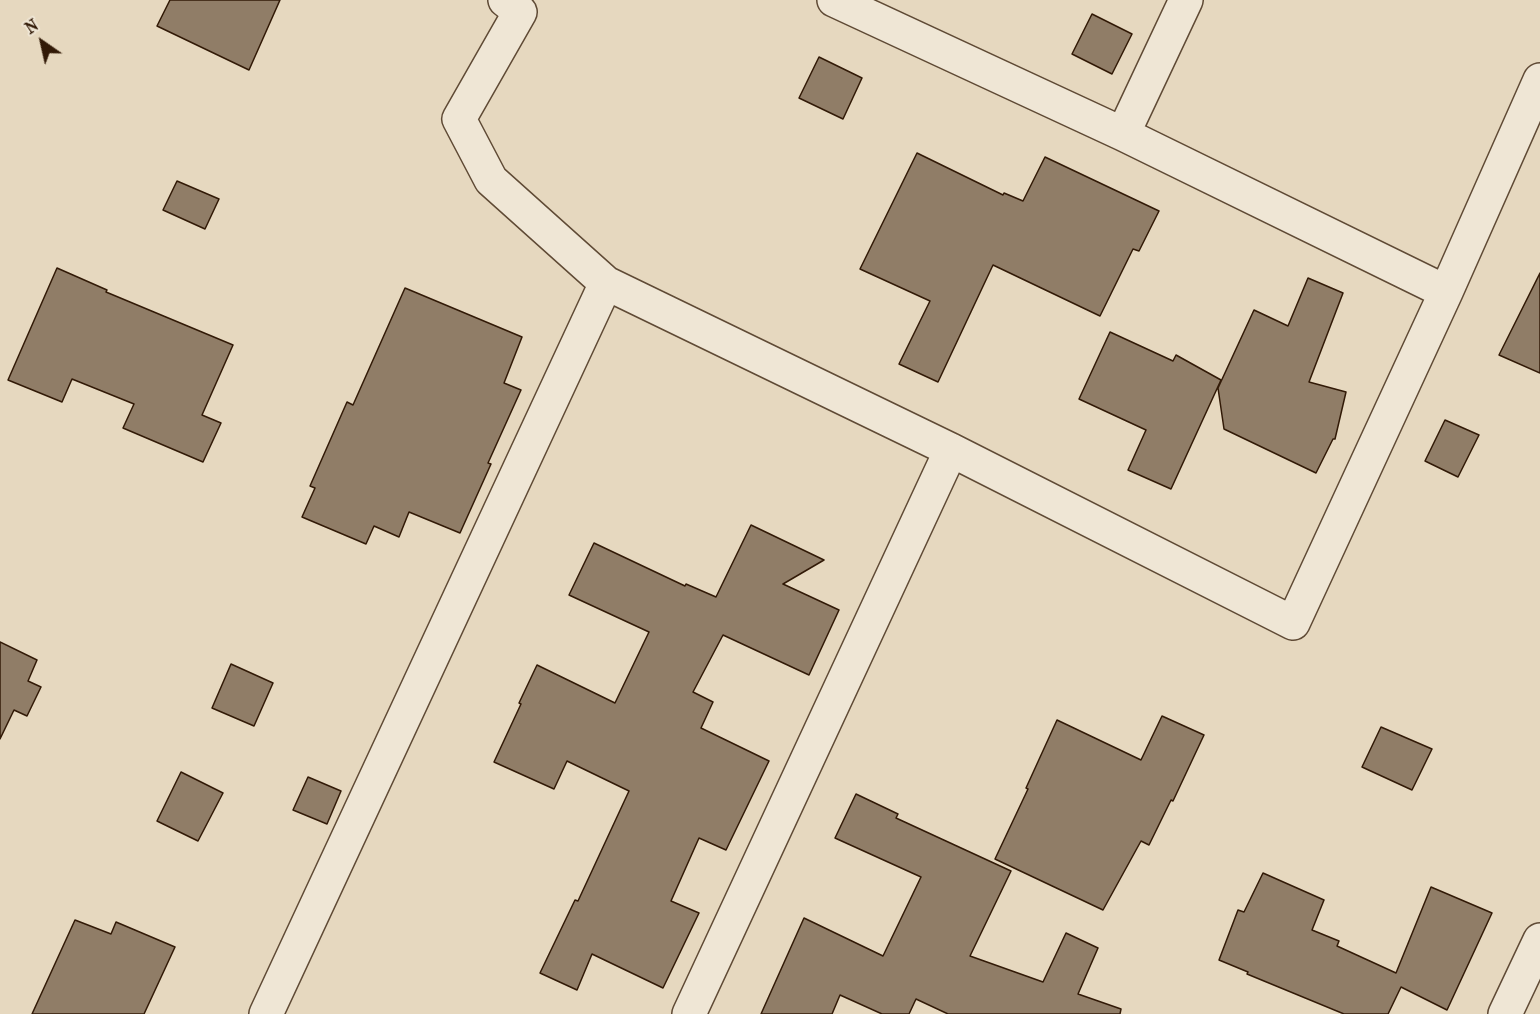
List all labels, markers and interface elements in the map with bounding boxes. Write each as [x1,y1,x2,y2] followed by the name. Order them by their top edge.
[12,12,72,72] north arrow
[21,15,42,38] text: N

